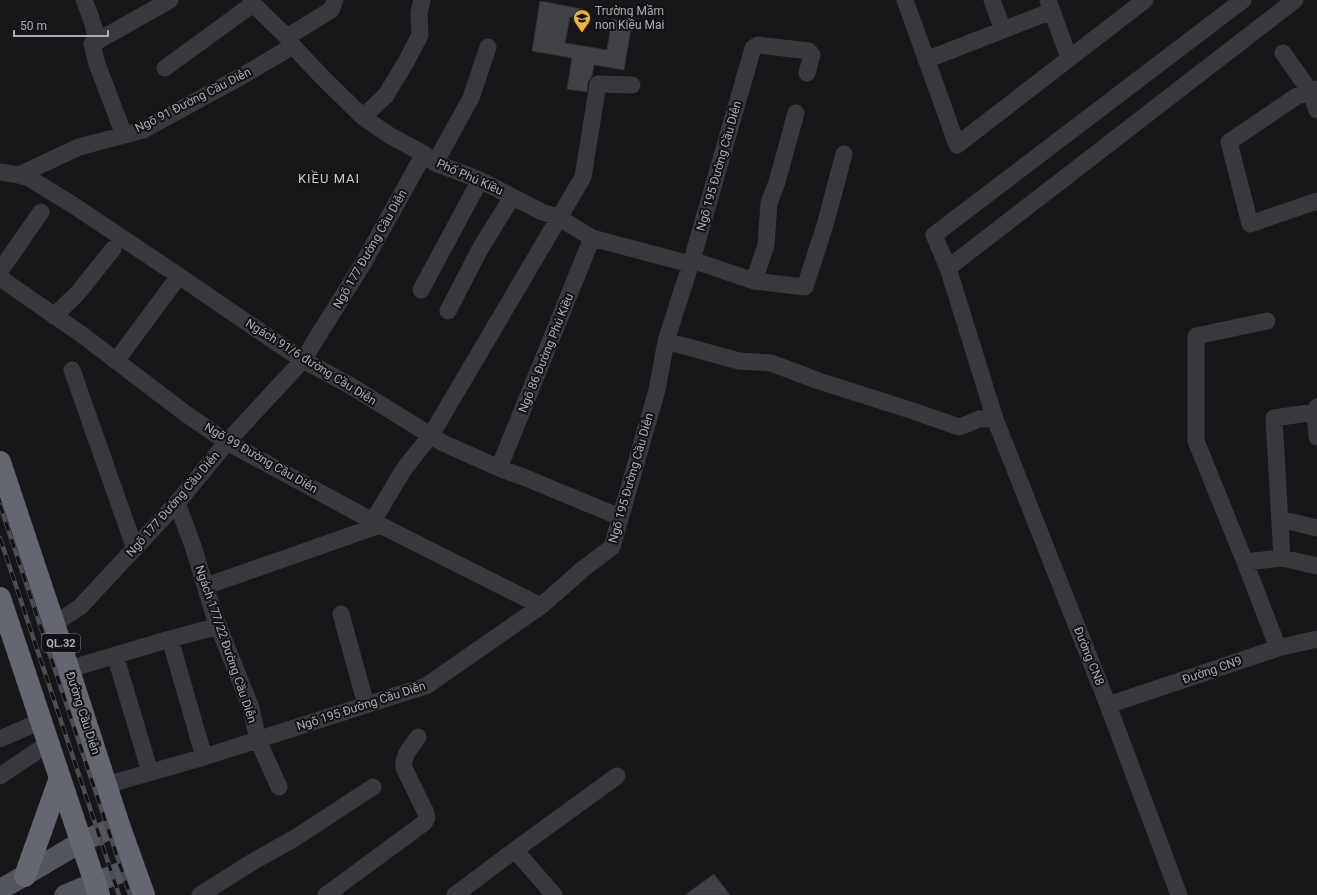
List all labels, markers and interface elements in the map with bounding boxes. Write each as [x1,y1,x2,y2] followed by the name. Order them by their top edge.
[595,4,664,32] place label: Trường Mầm non Kiều Mai
[572,8,592,33] school or university icon: Trường Mầm non Kiều Mai
[14,12,108,38] scale bar
[20,19,47,33] text: 50 m
[133,65,253,135] street label: Ngõ 91 Đường Cầu Diễn
[694,99,744,233] street label: Ngõ 195 Đường Cầu Diễn
[435,156,505,198] street label: Phố Phú Kiều
[298,170,360,186] district label: KIỀU MAI
[330,187,410,311] street label: Ngõ 177 Đường Cầu Diễn
[516,291,576,415] street label: Ngõ 86 Đường Phú Kiều
[243,316,379,408] street label: Ngách 91/6 đường Cầu Diễn
[606,411,656,545] street label: Ngõ 195 Đường Cầu Diễn
[202,420,320,496] street label: Ngõ 99 Đường Cầu Diễn
[124,449,222,559] street label: Ngõ 177 Đường Cầu Diễn
[192,563,260,725] street label: Ngách 177/22 Đường Cầu Diễn
[1071,625,1107,688] street label: Đường CN8
[42,634,80,652] road number: QL.32
[1181,653,1243,687] street label: Đường CN9
[63,670,103,756] street label: Đường Cầu Diễn
[295,679,427,733] street label: Ngõ 195 Đường Cầu Diễn

